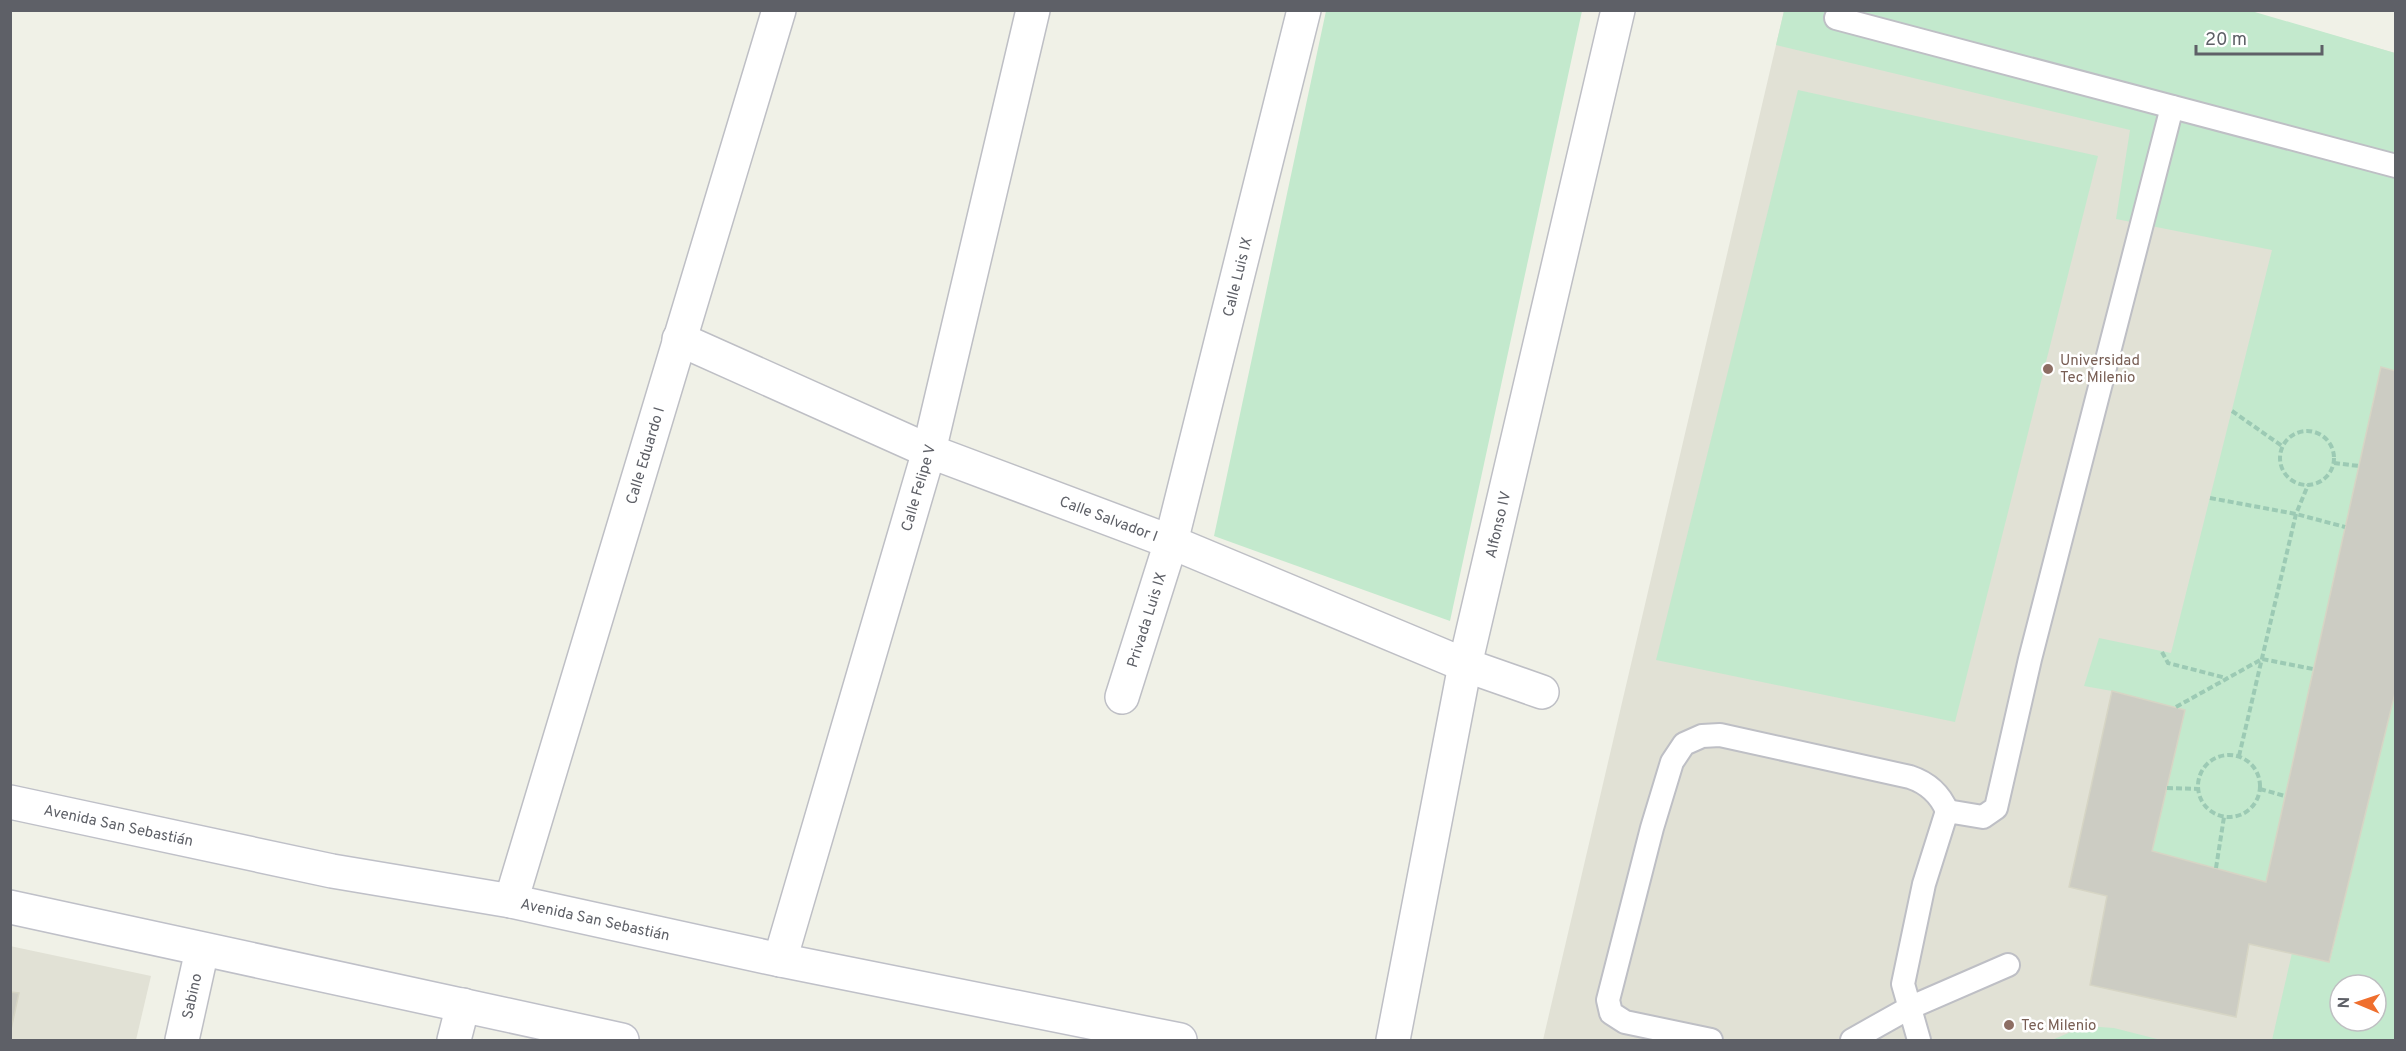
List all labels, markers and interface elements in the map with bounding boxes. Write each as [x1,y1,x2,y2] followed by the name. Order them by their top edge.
[2196,18,2322,56] scale bar
[2205,29,2247,52] text: 20 m
[1220,235,1258,319] street label: Calle Luis IX
[2060,352,2140,388] place label: Universidad Tec Milenio
[2041,362,2055,376] marker: Universidad Tec Milenio
[623,405,670,507] street label: Calle Eduardo I
[898,443,941,534] street label: Calle Felipe V
[1482,489,1516,560] street label: Alfonso IV
[1056,493,1160,547] street label: Calle Salvador I
[1124,570,1172,670] street label: Privada Luis IX
[42,801,195,852] street label: Avenida San Sebastián
[518,895,671,947] street label: Avenida San Sebastián
[179,972,208,1021] street label: Sabino
[2328,973,2388,1033] north arrow
[2335,996,2355,1009] text: N
[2021,1017,2096,1036] place label: Tec Milenio
[2002,1018,2016,1032] marker: Tec Milenio

